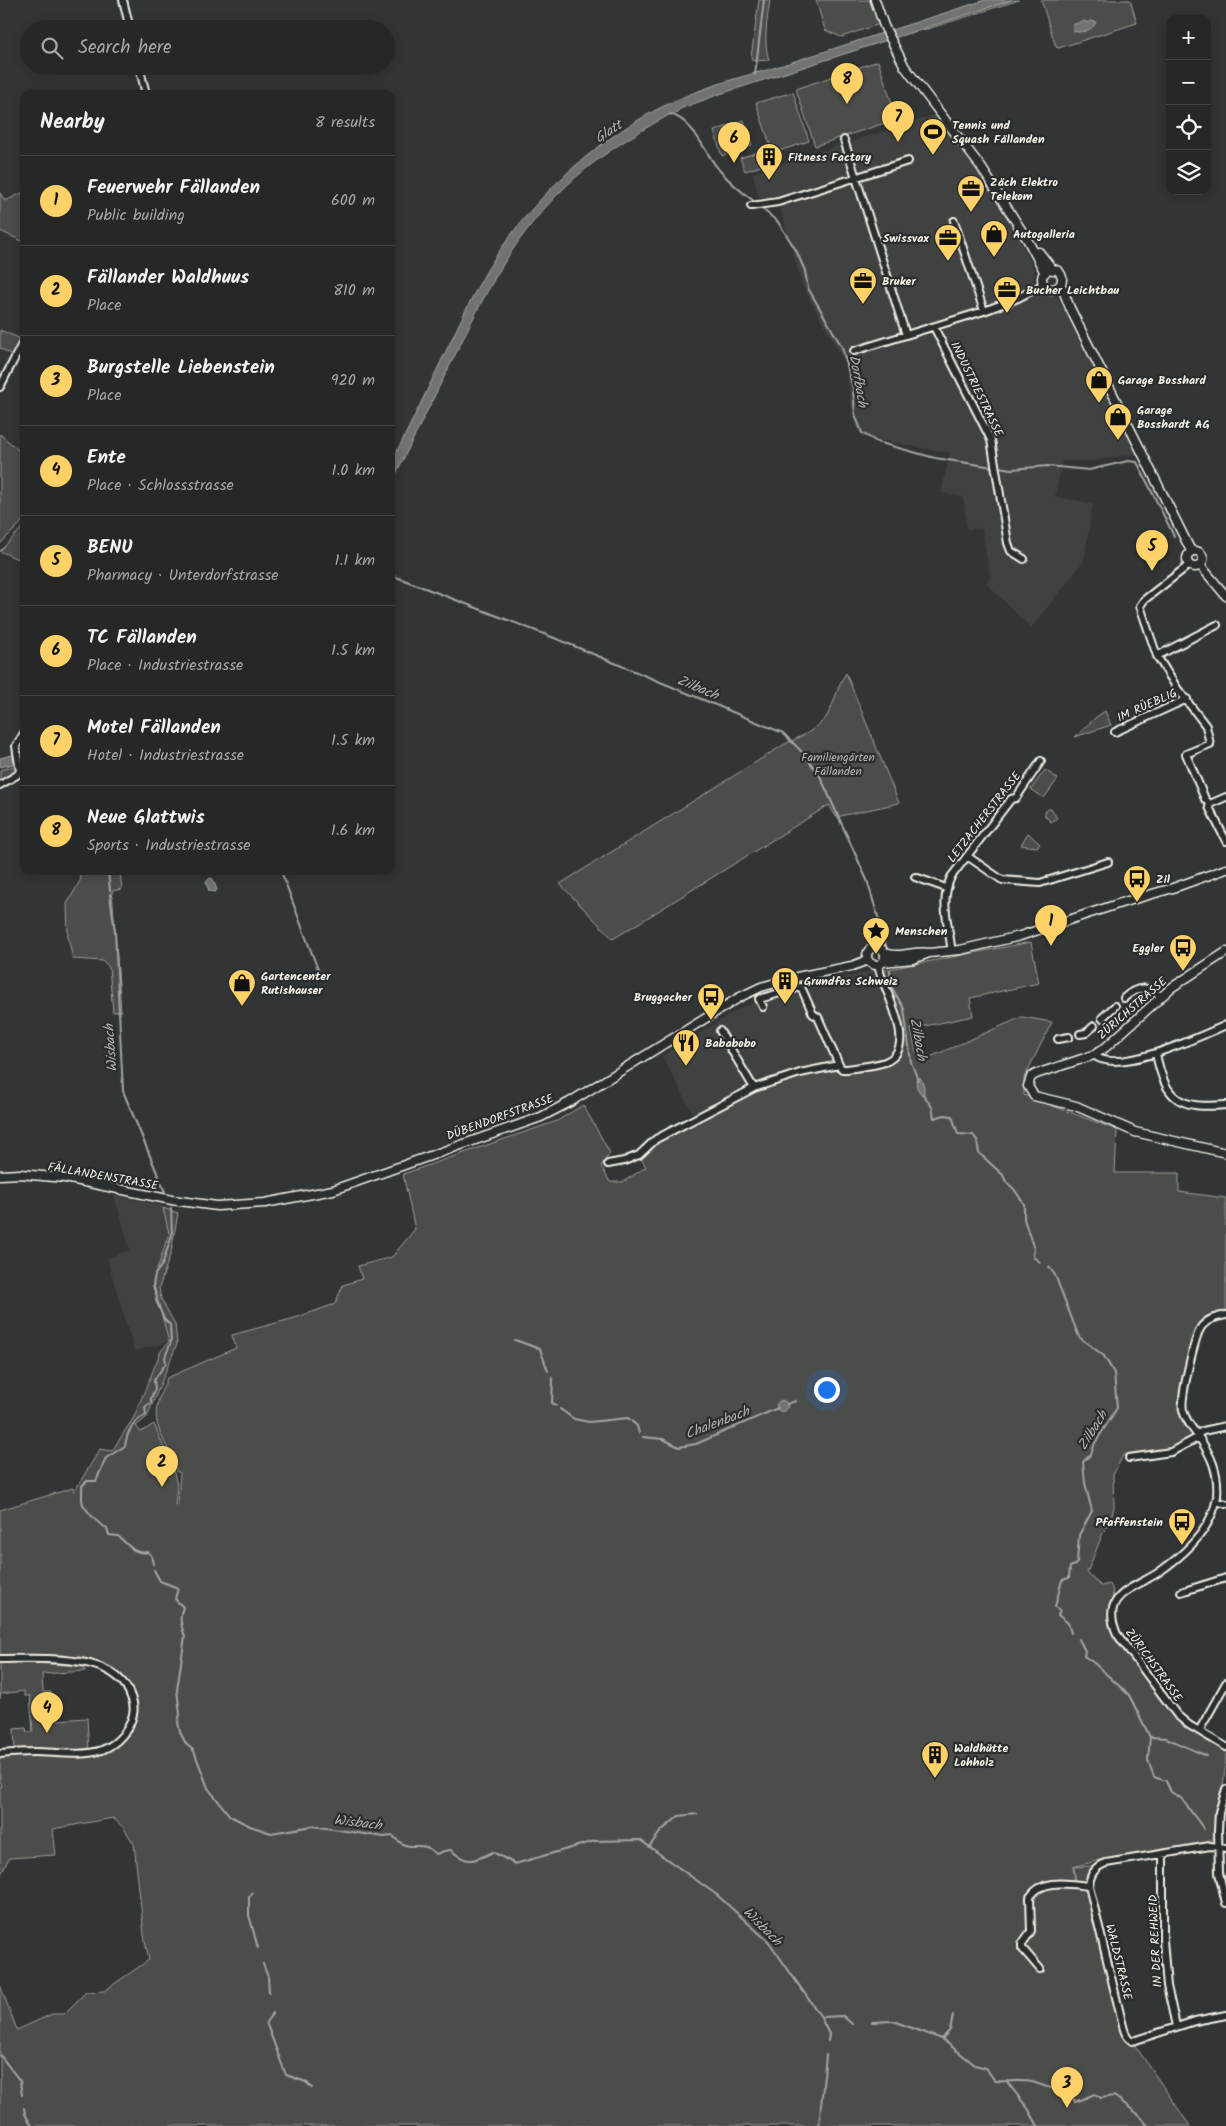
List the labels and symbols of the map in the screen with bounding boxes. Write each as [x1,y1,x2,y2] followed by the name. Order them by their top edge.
[831,63,863,104] pin: 8
[882,101,914,142] pin: 7
[590,113,629,149] water label: Glatt
[952,116,1045,149] place label: Tennis und Squash Fällanden
[918,117,948,156] sports icon: Tennis und Squash Fällanden
[718,122,750,163] pin: 6
[754,142,784,181] building icon: Fitness Factory
[788,148,872,167] place label: Fitness Factory
[990,173,1059,206] place label: Zäch Elektro Telekom
[956,174,986,213] office icon: Zäch Elektro Telekom
[979,219,1009,258] shop icon: Autogalleria
[933,223,963,262] office icon: Swissvax
[1013,225,1075,244] place label: Autogalleria
[883,229,929,248] place label: Swissvax
[848,266,878,305] office icon: Bruker
[882,272,916,291] place label: Bruker
[992,275,1022,314] office icon: Bucher Leichtbau
[1026,281,1119,300] place label: Bucher Leichtbau
[945,338,1008,441] street label: INDUSTRIESTRASSE
[843,353,874,411] water label: Dorfbach
[1084,365,1114,404] shop icon: Garage Bosshard
[1118,371,1206,390] place label: Garage Bosshard
[1137,401,1210,434] place label: Garage Bosshardt AG
[1103,402,1133,441] shop icon: Garage Bosshardt AG
[1136,530,1168,571] pin: 5
[673,669,723,707] water label: Zilbach
[1114,684,1180,727] street label: IM RÜEBLIG
[801,748,875,781] park label: Familiengärten Fällanden
[943,767,1027,867] street label: LETZACHERSTRASSE
[1122,864,1152,903] bus stop icon: Zil
[1156,870,1171,889] place label: Zil
[1035,905,1067,946] pin: 1
[861,916,891,955] place icon: Menschen
[895,922,948,941] place label: Menschen
[1168,933,1198,972] bus stop icon: Eggler
[1132,939,1165,958] place label: Eggler
[770,966,800,1005] building icon: Grundfos Schweiz
[261,967,331,1000] place label: Gartencenter Rutishauser
[227,968,257,1007] shop icon: Gartencenter Rutishauser
[804,972,898,991] place label: Grundfos Schweiz
[1093,972,1172,1044] street label: ZÜRICHSTRASSE
[696,982,726,1021] bus stop icon: Bruggacher
[634,988,693,1007] place label: Bruggacher
[903,1016,933,1064] water label: Zilbach
[98,1022,124,1073] water label: Wisbach
[671,1028,701,1067] restaurant icon: Bababobo
[705,1034,757,1053] place label: Bababobo
[444,1089,557,1146] street label: DÜBENDORFSTRASSE
[46,1157,161,1196] street label: FÄLLANDENSTRASSE
[814,1377,840,1403] your location
[682,1400,754,1445] water label: Chalenbach
[1072,1405,1114,1455] water label: Zilbach
[146,1446,178,1487] pin: 2
[1167,1507,1197,1546] bus stop icon: Pfaffenstein
[1095,1513,1163,1532] place label: Pfaffenstein
[1120,1624,1188,1707] street label: ZÜRICHSTRASSE
[31,1692,63,1733] pin: 4
[954,1739,1009,1772] place label: Waldhütte Lohholz
[920,1740,950,1779] building icon: Waldhütte Lohholz
[333,1809,384,1837] water label: Wisbach
[1144,1894,1167,1988] street label: IN DER REHWEID
[738,1902,788,1952] water label: Wisbach
[1100,1922,1137,2003] street label: WALDSTRASSE
[1051,2067,1083,2108] pin: 3

